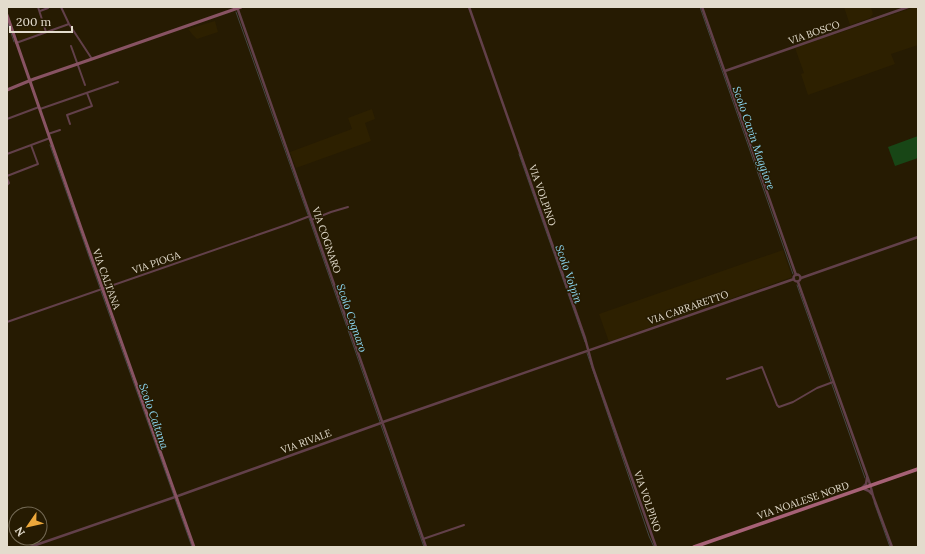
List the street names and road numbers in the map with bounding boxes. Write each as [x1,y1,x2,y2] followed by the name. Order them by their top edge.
[786,18,842,48] street label: VIA BOSCO
[526,162,559,227] street label: VIA VOLPINO
[309,204,344,275] street label: VIA COGNARO
[89,246,124,312] street label: VIA CALTANA
[130,248,183,277] street label: VIA PIOGA
[645,288,730,328] street label: VIA CARRARETTO
[278,426,333,457] street label: VIA RIVALE
[631,468,664,533] street label: VIA VOLPINO
[755,479,851,523] street label: VIA NOALESE NORD

